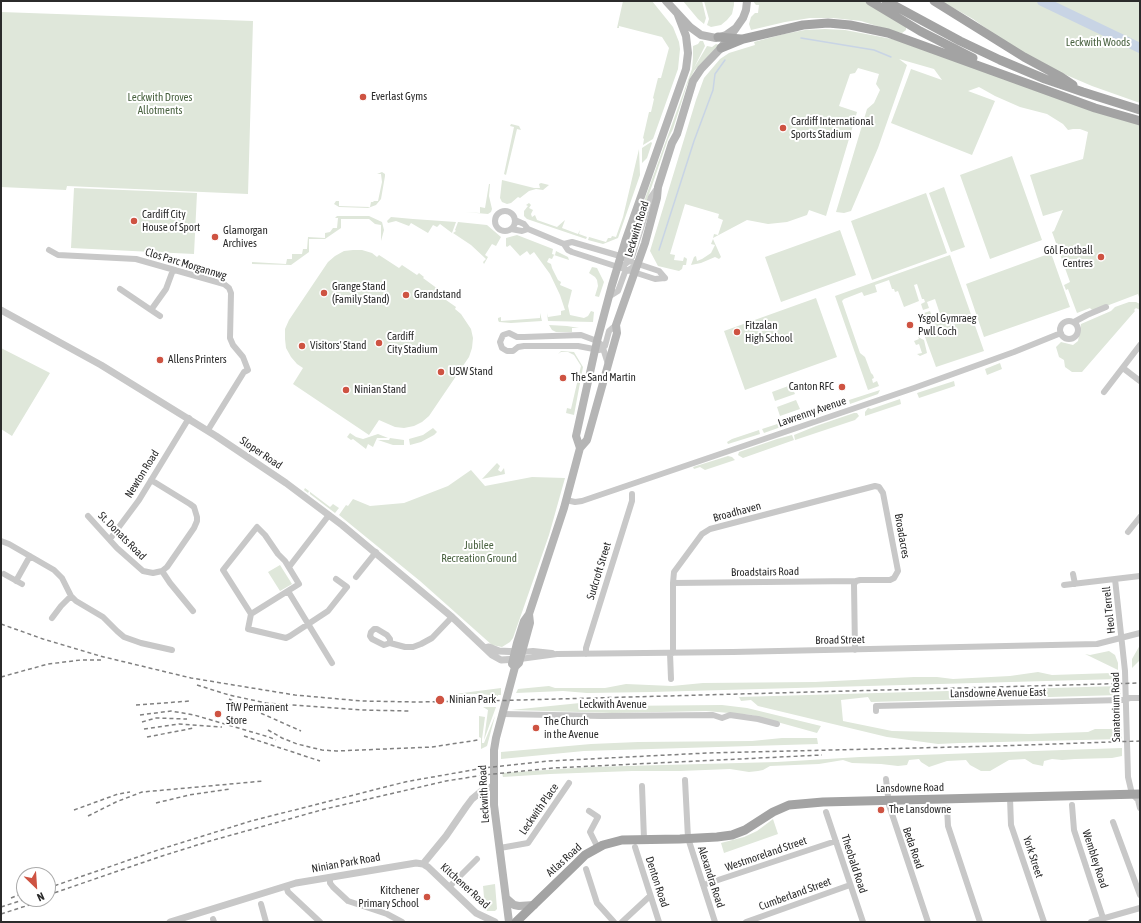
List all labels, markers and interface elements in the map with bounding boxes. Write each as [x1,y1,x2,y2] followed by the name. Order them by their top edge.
[1066,36,1130,50] park label: Leckwith Woods
[371,90,427,104] place label: Everlast Gyms
[128,91,192,117] park label: Leckwith Droves Allotments
[358,92,368,102] marker: Everlast Gyms
[791,115,874,141] place label: Cardiff International Sports Stadium
[778,123,788,133] marker: Cardiff International Sports Stadium
[622,199,652,259] street label: Leckwith Road
[142,208,200,234] place label: Cardiff City House of Sport
[129,216,139,226] marker: Cardiff City House of Sport
[223,224,268,250] place label: Glamorgan Archives
[210,232,220,242] marker: Glamorgan Archives
[1044,244,1093,270] place label: Gôl Football Centres
[144,245,228,283] street label: Clos Parc Morgannwg
[1096,252,1106,262] marker: Gôl Football Centres
[332,280,389,306] place label: Grange Stand (Family Stand)
[319,288,329,298] marker: Grange Stand (Family Stand)
[414,288,461,302] place label: Grandstand
[401,290,411,300] marker: Grandstand
[918,312,976,338] place label: Ysgol Gymraeg Pwll Coch
[745,319,793,345] place label: Fitzalan High School
[905,320,915,330] marker: Ysgol Gymraeg Pwll Coch
[732,327,742,337] marker: Fitzalan High School
[387,330,438,356] place label: Cardiff City Stadium
[374,338,384,348] marker: Cardiff City Stadium
[310,339,366,353] place label: Visitors' Stand
[297,341,307,351] marker: Visitors' Stand
[168,353,227,367] place label: Allens Printers
[155,355,165,365] marker: Allens Printers
[449,365,493,379] place label: USW Stand
[436,367,446,377] marker: USW Stand
[571,371,636,385] place label: The Sand Martin
[558,373,568,383] marker: The Sand Martin
[789,380,834,394] place label: Canton RFC
[837,382,847,392] marker: Canton RFC
[354,383,406,397] place label: Ninian Stand
[341,385,351,395] marker: Ninian Stand
[776,394,848,430] street label: Lawrenny Avenue
[237,434,285,472] street label: Sloper Road
[122,448,162,500] street label: Newton Road
[712,499,762,525] street label: Broadhaven
[95,509,149,563] street label: St. Donats Road
[892,513,912,559] street label: Broadacres
[441,539,517,565] park label: Jubilee Recreation Ground
[584,541,614,601] street label: Sudcroft Street
[731,565,799,579] street label: Broadstairs Road
[1100,586,1118,634] street label: Heol Terrell
[815,633,865,647] street label: Broad Street
[1109,672,1123,742] street label: Sanatorium Road
[950,686,1046,700] street label: Lansdowne Avenue East
[449,693,496,707] place label: Ninian Park
[434,694,446,706] marker: Ninian Park
[579,698,647,712] street label: Leckwith Avenue
[226,701,288,727] place label: TfW Permanent Store
[213,709,223,719] marker: TfW Permanent Store
[544,715,599,741] place label: The Church in the Avenue
[531,723,541,733] marker: The Church in the Avenue
[476,765,492,823] street label: Leckwith Road
[516,781,562,837] street label: Leckwith Place
[876,781,944,795] street label: Lansdowne Road
[889,803,951,817] place label: The Lansdowne
[876,805,886,815] marker: The Lansdowne
[900,826,926,870] street label: Beda Road
[1079,828,1111,890] street label: Wembley Road
[838,833,870,895] street label: Theobald Road
[724,834,808,874] street label: Westmoreland Street
[1020,834,1046,880] street label: York Street
[544,841,584,879] street label: Atlas Road
[695,845,727,909] street label: Alexandra Road
[311,850,381,876] street label: Ninian Park Road
[643,855,671,909] street label: Denton Road
[438,861,492,911] street label: Kitchener Road
[16,867,56,907] north arrow
[757,875,833,913] street label: Cumberland Street
[358,884,419,910] place label: Kitchener Primary School
[35,890,46,904] text: N
[422,892,432,902] marker: Kitchener Primary School

